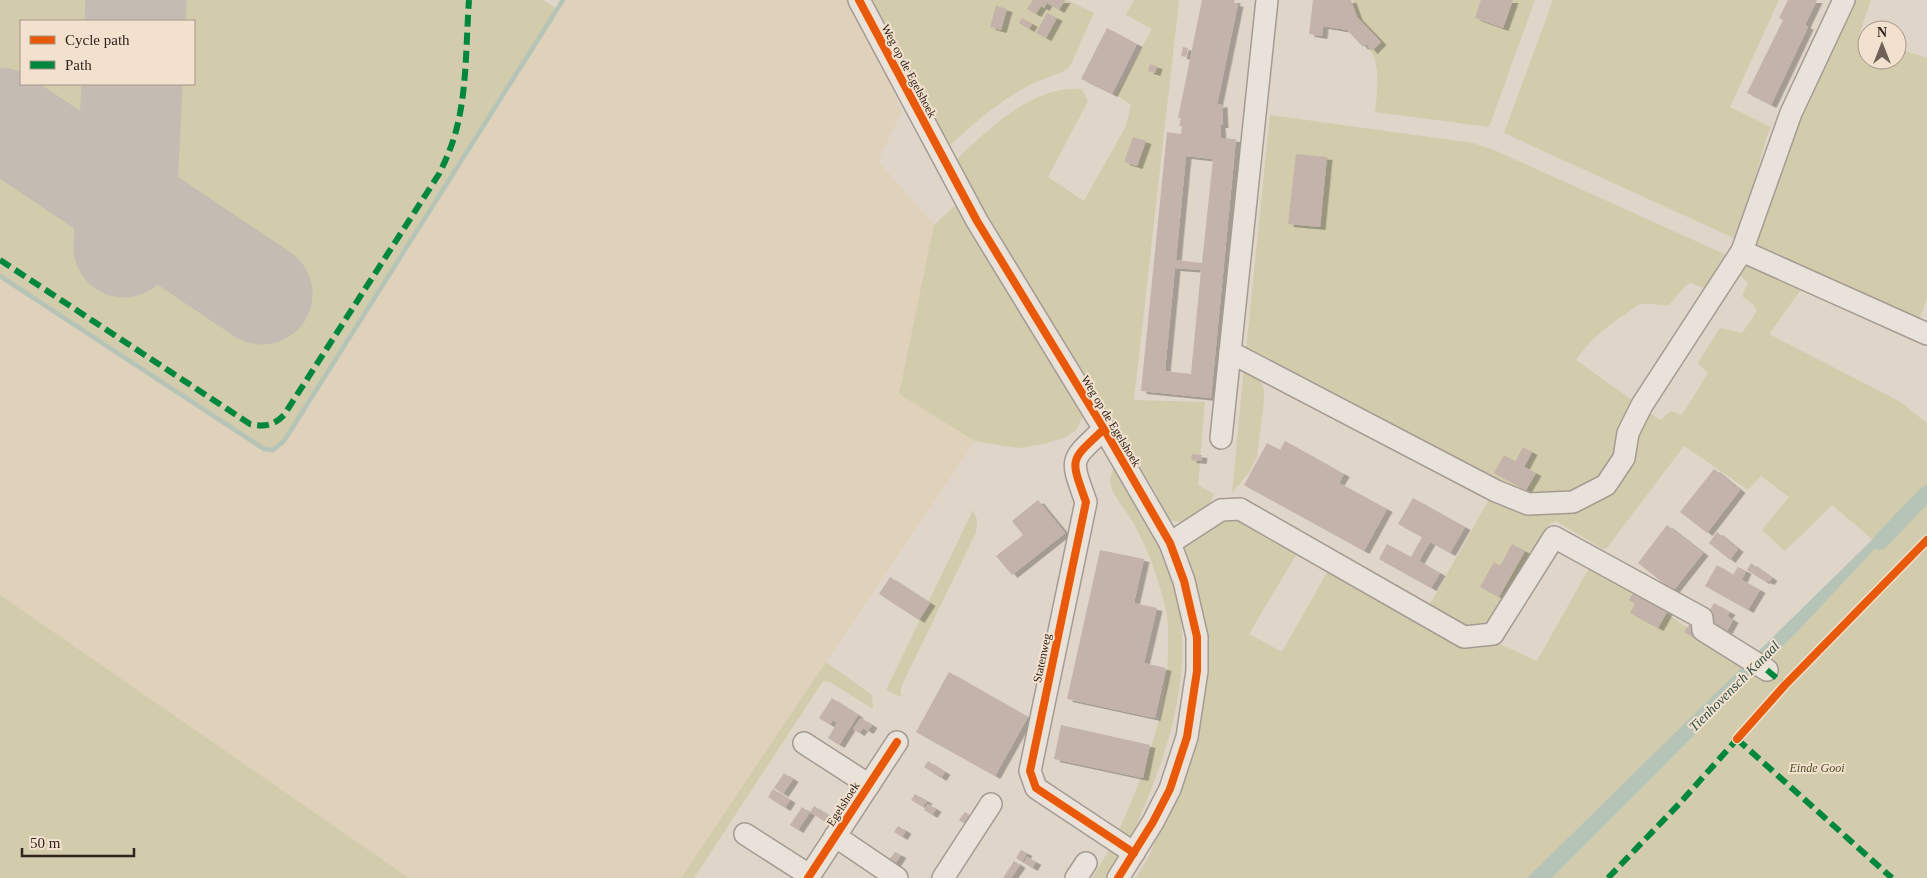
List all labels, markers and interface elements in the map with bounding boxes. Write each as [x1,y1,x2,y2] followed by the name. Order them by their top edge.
[20,20,195,85] legend
[1857,20,1907,70] north arrow
[878,22,940,120] street label: Weg op de Egelshoek
[1877,25,1887,40] text: N
[65,32,130,48] text: Cycle path
[65,57,92,73] text: Path
[1078,373,1144,469] street label: Weg op de Egelshoek
[1030,632,1054,684] street label: Statenweg
[1686,638,1782,734] water label: Tienhovensch Kanaal
[1789,761,1845,775] park label: Einde Gooi
[824,779,862,829] street label: Egelshoek
[22,826,135,858] scale bar
[30,835,61,851] text: 50 m

